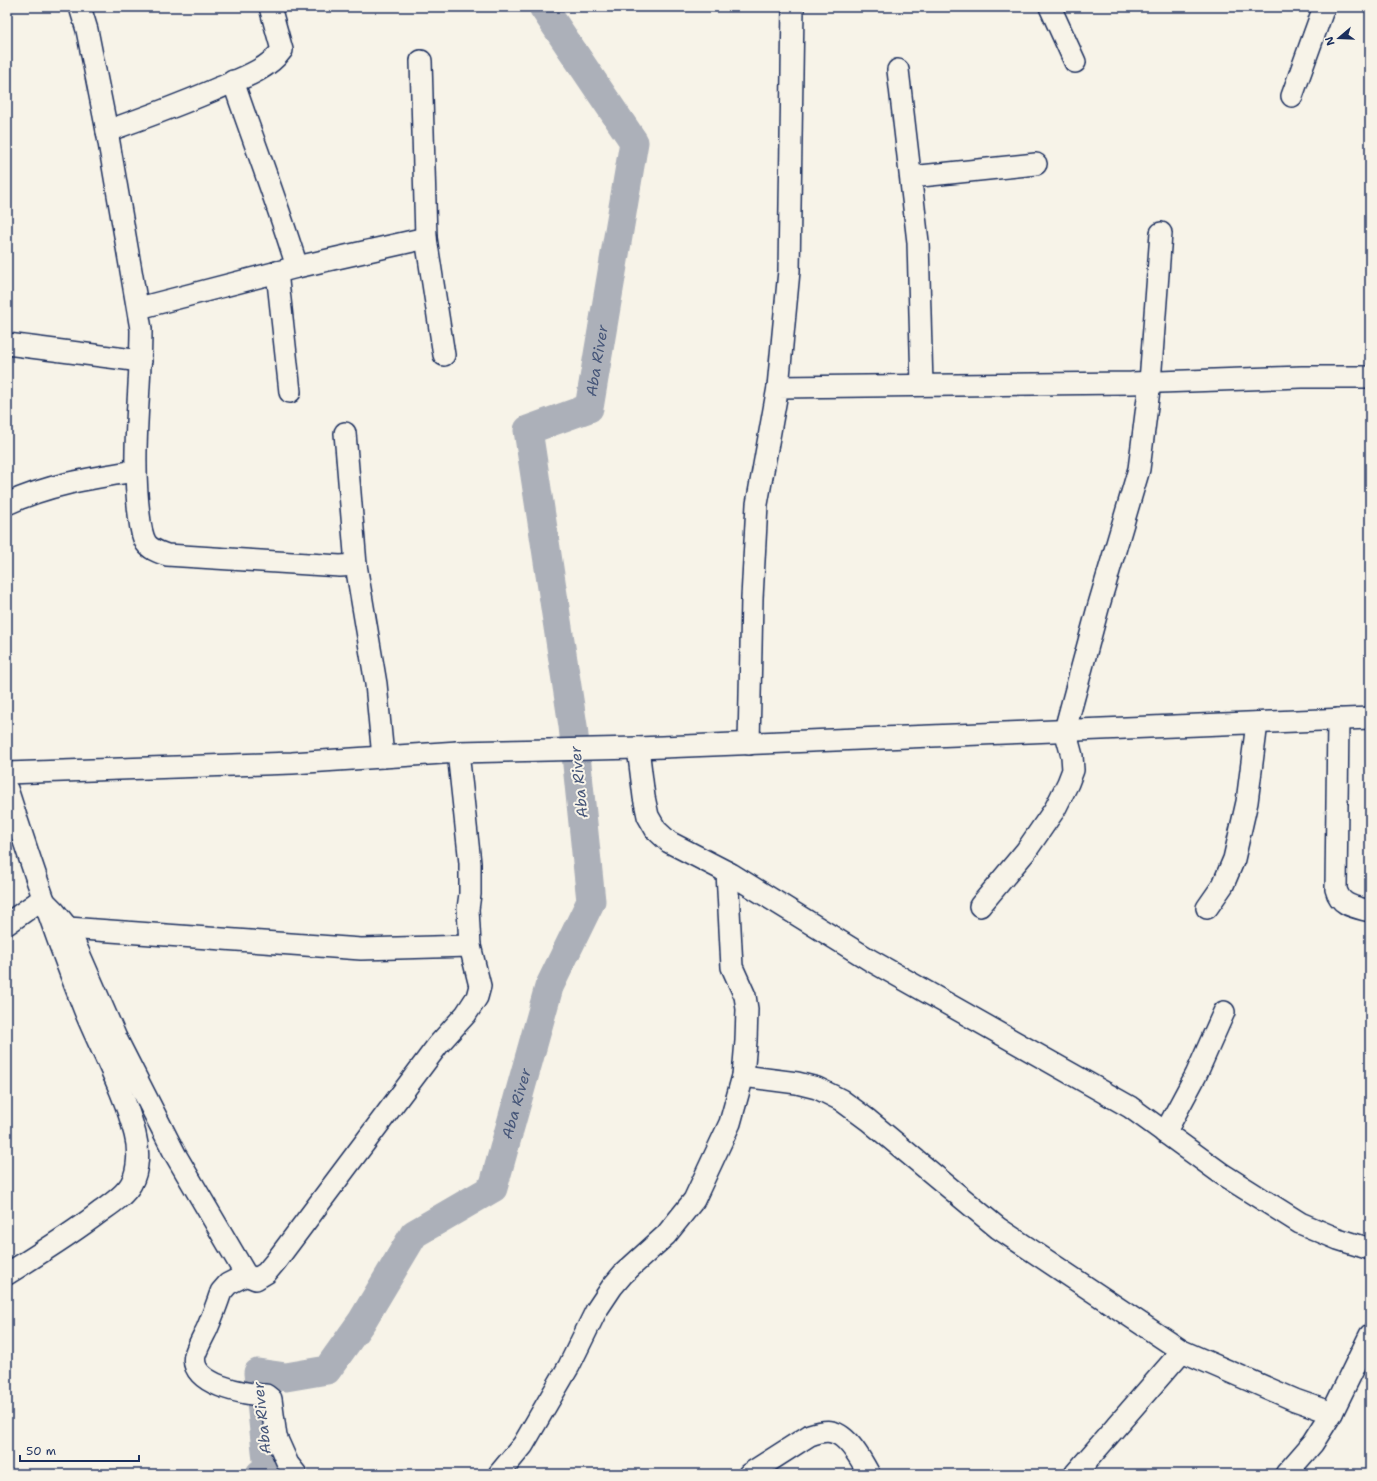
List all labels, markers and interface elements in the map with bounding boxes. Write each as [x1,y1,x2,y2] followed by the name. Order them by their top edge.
[1319,18,1359,58] north arrow
[1321,34,1339,48] text: N
[581,322,613,398] water label: Aba River
[565,744,593,819] water label: Aba River
[497,1065,536,1141] water label: Aba River
[248,1380,276,1455] water label: Aba River
[20,1437,139,1463] scale bar
[26,1443,56,1459] text: 50 m

